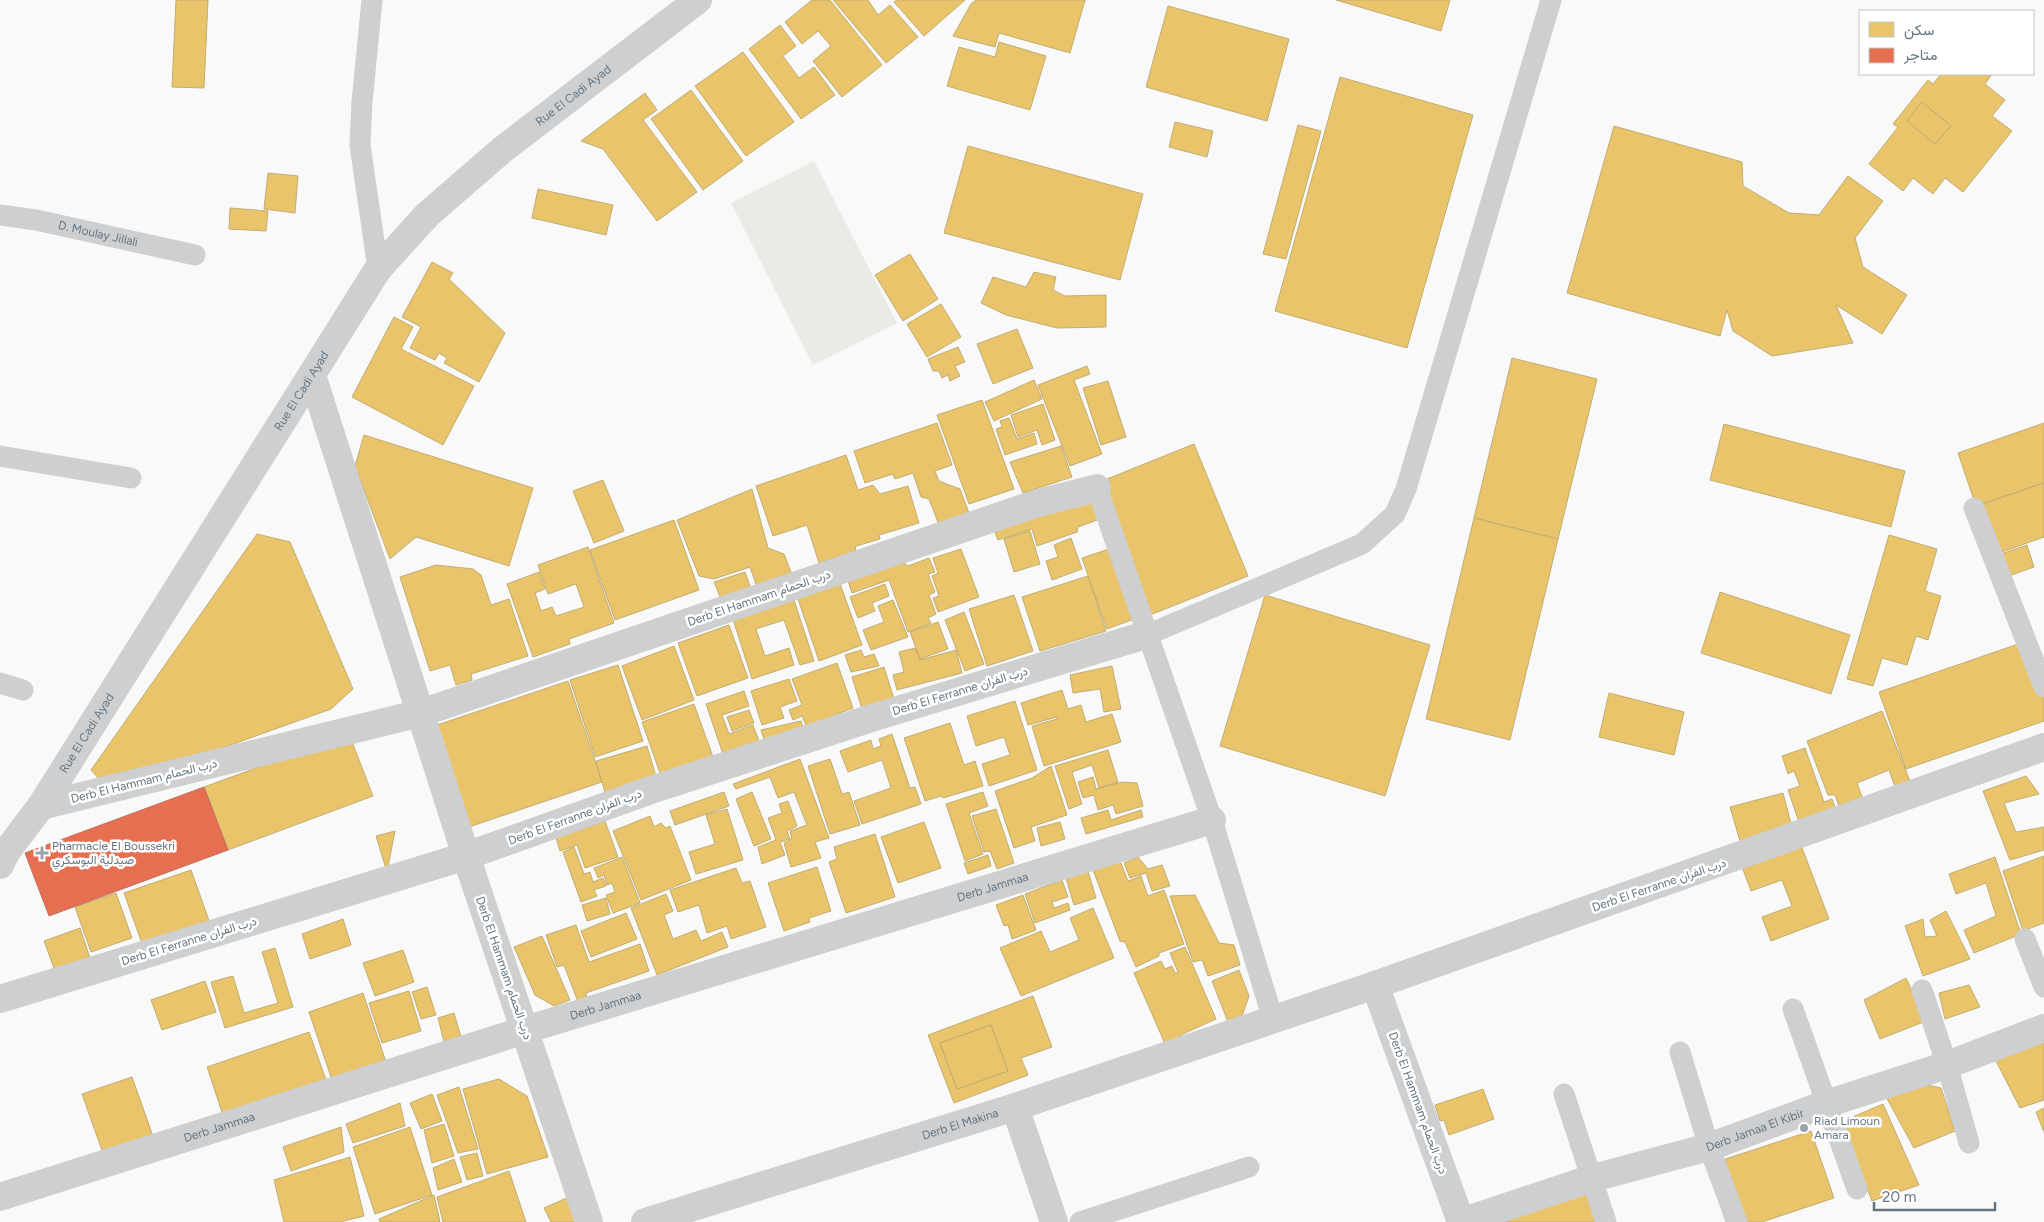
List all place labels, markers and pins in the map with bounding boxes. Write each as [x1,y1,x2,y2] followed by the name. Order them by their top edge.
[52,839,175,870] place label: Pharmacie El Boussekri صيدلية البوسكري
[36,847,48,859] marker: Pharmacie El Boussekri صيدلية البوسكري
[1814,1114,1880,1142] place label: Riad Limoun Amara
[1798,1122,1810,1134] marker: Riad Limoun Amara

